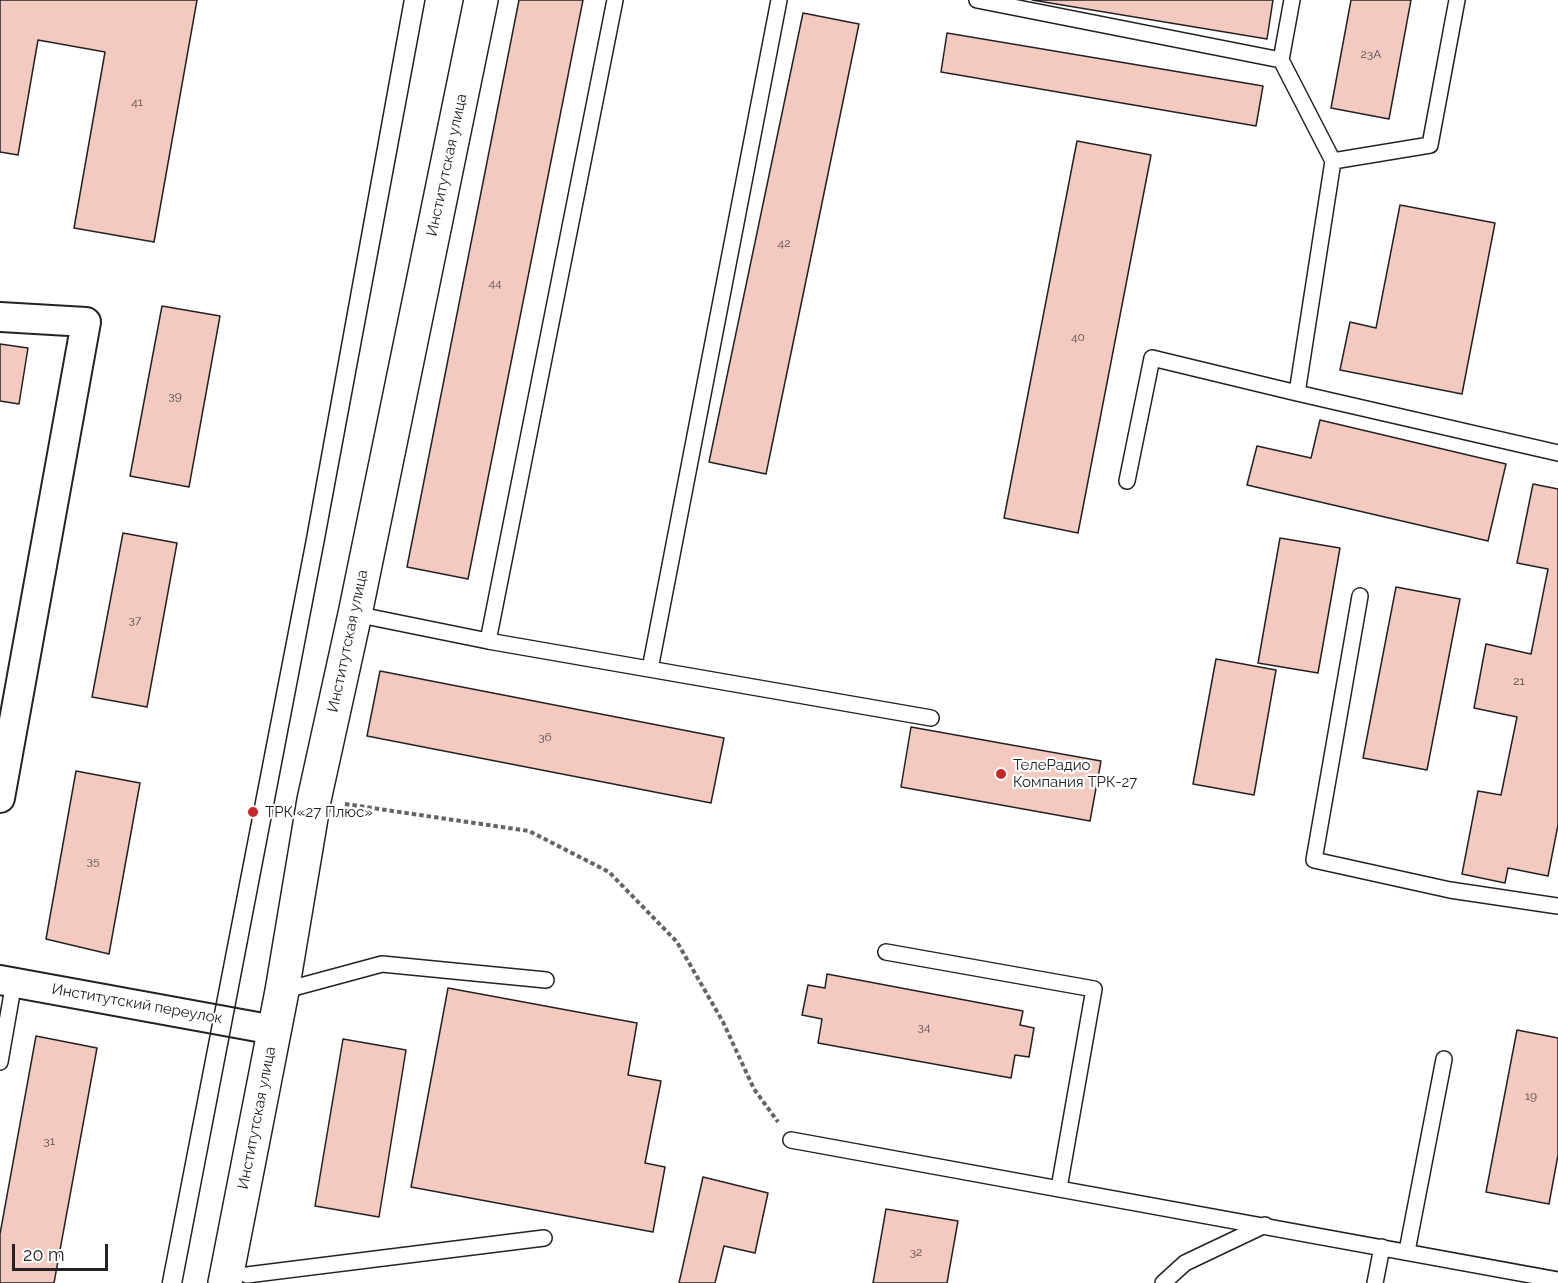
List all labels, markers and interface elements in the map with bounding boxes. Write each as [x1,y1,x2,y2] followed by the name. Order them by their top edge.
[1361,47,1381,61] house number: 23А
[423,92,471,238] street label: Институтская улица
[131,95,143,109] house number: 41
[778,236,790,250] house number: 42
[488,276,502,290] house number: 44
[1071,330,1085,344] house number: 40
[168,389,182,403] house number: 39
[324,568,372,714] street label: Институтская улица
[129,613,141,627] house number: 37
[1513,674,1525,688] house number: 21
[538,730,552,744] house number: 36
[1013,756,1137,791] place label: ТелеРадио Компания ТРК-27
[994,767,1008,781] marker: ТелеРадио Компания ТРК-27
[265,803,373,821] place label: ТРК «27 Плюс»
[246,805,260,819] marker: ТРК «27 Плюс»
[87,854,99,868] house number: 35
[50,980,224,1028] street label: Институтский переулок
[918,1020,930,1034] house number: 34
[234,1045,280,1191] street label: Институтская улица
[1525,1089,1537,1103] house number: 19
[43,1134,55,1148] house number: 31
[15,1232,111,1270] scale bar
[23,1244,65,1265] text: 20 m
[910,1245,922,1259] house number: 32

